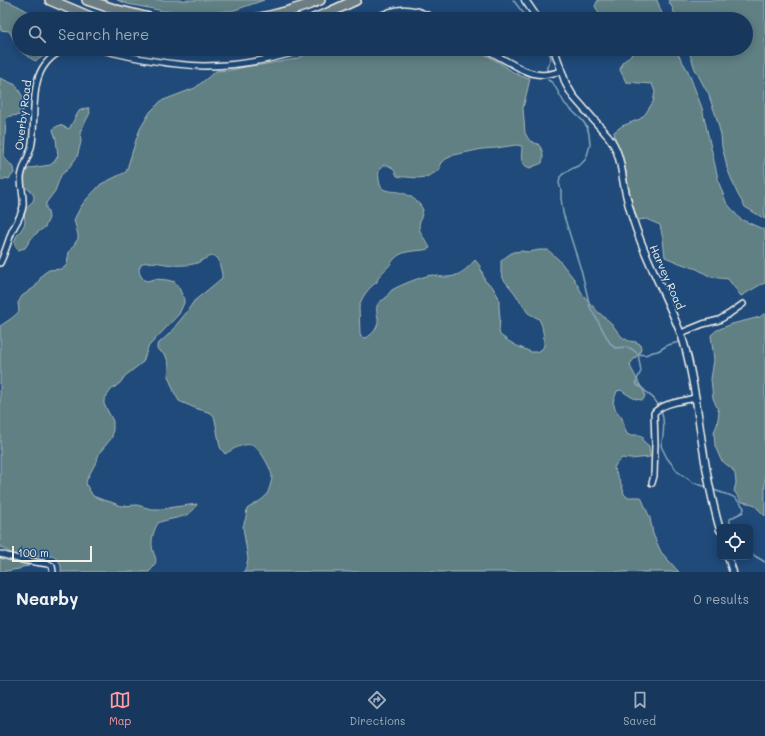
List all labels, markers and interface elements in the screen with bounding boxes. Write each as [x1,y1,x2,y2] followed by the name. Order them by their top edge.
[12,12,753,56] search box
[26,23,48,45] icon: search
[58,24,149,44] text: Search here
[11,79,34,151] street label: Overby Road
[646,242,688,312] street label: Harvey Road
[717,524,753,560] map controls
[717,524,753,560] button: locate
[12,544,92,563] scale bar
[18,545,49,560] text: 100 m
[16,587,78,609] text: Nearby
[694,590,749,607] text: 0 results
[109,689,131,728] tab: Map
[349,689,405,728] tab: Directions
[623,689,656,728] tab: Saved

